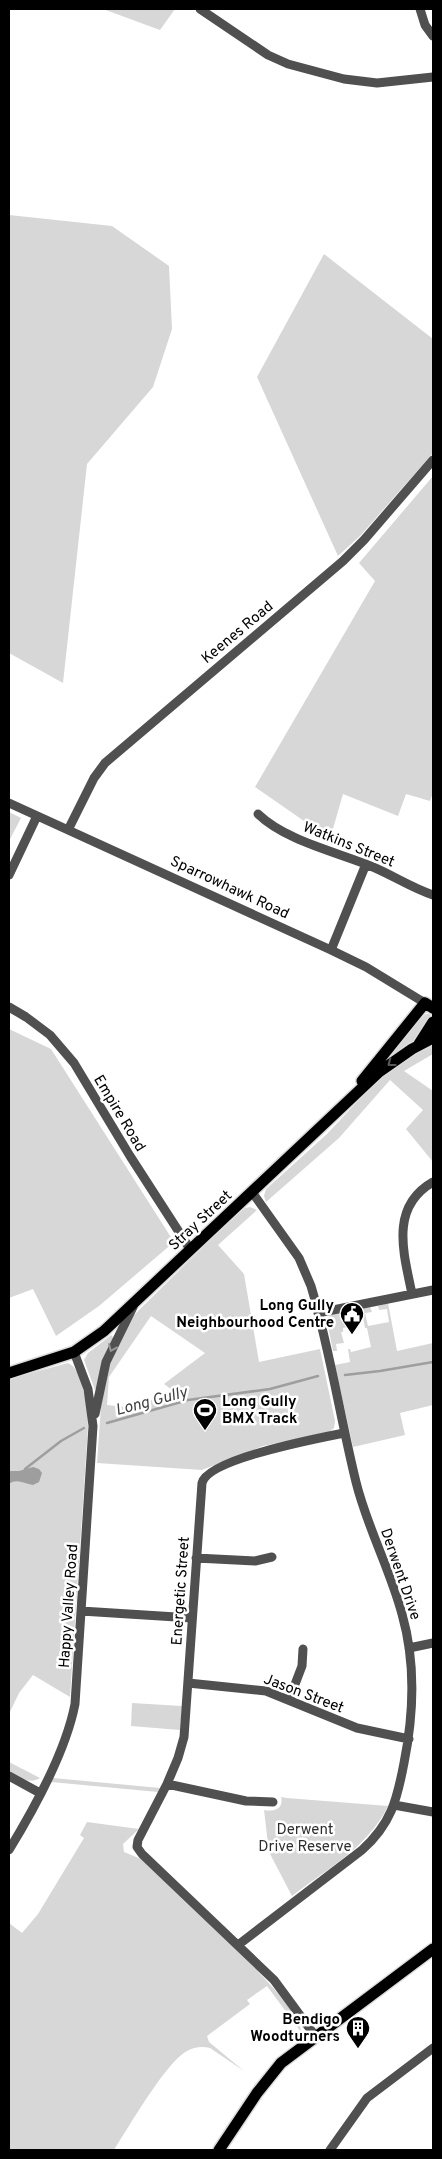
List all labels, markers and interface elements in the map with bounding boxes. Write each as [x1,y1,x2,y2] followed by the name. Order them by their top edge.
[198,598,278,669] street label: Keenes Road
[300,818,397,872] street label: Watkins Street
[167,852,292,924] street label: Sparrowhawk Road
[388,1057,397,1065] one-way arrow
[88,1072,149,1155] street label: Empire Road
[165,1187,237,1255] street label: Stray Street
[176,1297,334,1333] place label: Long Gully Neighbourhood Centre
[339,1301,365,1335] public building icon: Long Gully Neighbourhood Centre
[107,1343,118,1352] one-way arrow
[113,1382,191,1421] water label: Long Gully
[222,1393,297,1429] place label: Long Gully BMX Track
[192,1397,218,1431] sports icon: Long Gully BMX Track
[375,1526,424,1623] street label: Derwent Drive
[168,1536,195,1646] street label: Energetic Street
[56,1543,83,1669] street label: Happy Valley Road
[261,1670,346,1718] street label: Jason Street
[258,1821,352,1857] park label: Derwent Drive Reserve
[250,2011,340,2047] place label: Bendigo Woodturners
[345,2015,371,2049] building icon: Bendigo Woodturners

